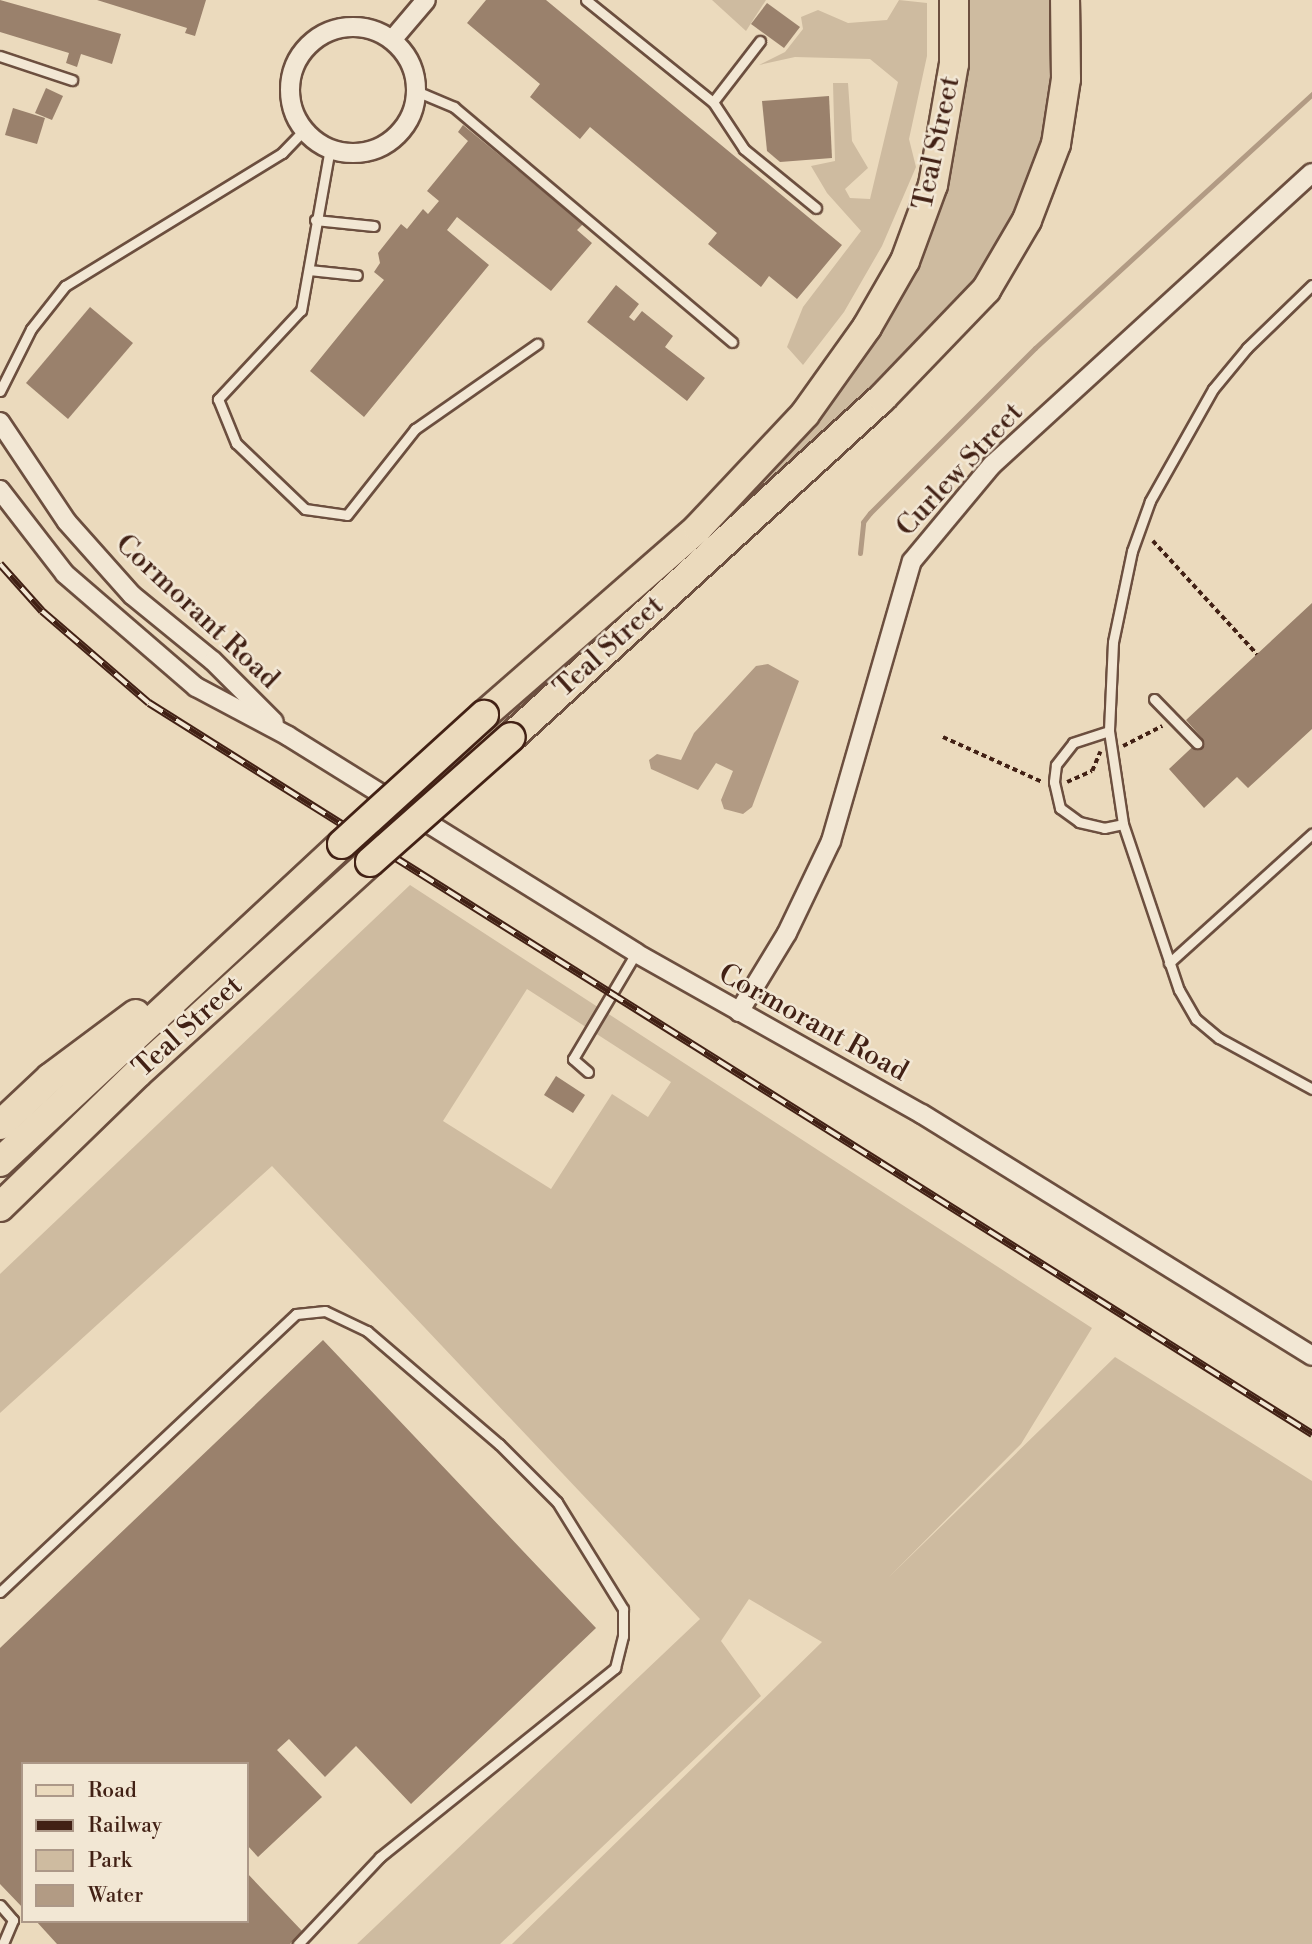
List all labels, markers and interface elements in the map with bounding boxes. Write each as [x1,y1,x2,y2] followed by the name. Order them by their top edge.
[906,73,968,213] street label: Teal Street
[890,396,1030,544] street label: Curlew Street
[108,528,286,696] street label: Cormorant Road
[547,589,671,705] street label: Teal Street
[712,957,914,1089] street label: Cormorant Road
[126,969,250,1085] street label: Teal Street
[21,1762,248,1923] legend
[88,1778,137,1804] text: Road
[88,1813,162,1839] text: Railway
[88,1848,132,1874] text: Park
[88,1883,143,1909] text: Water

